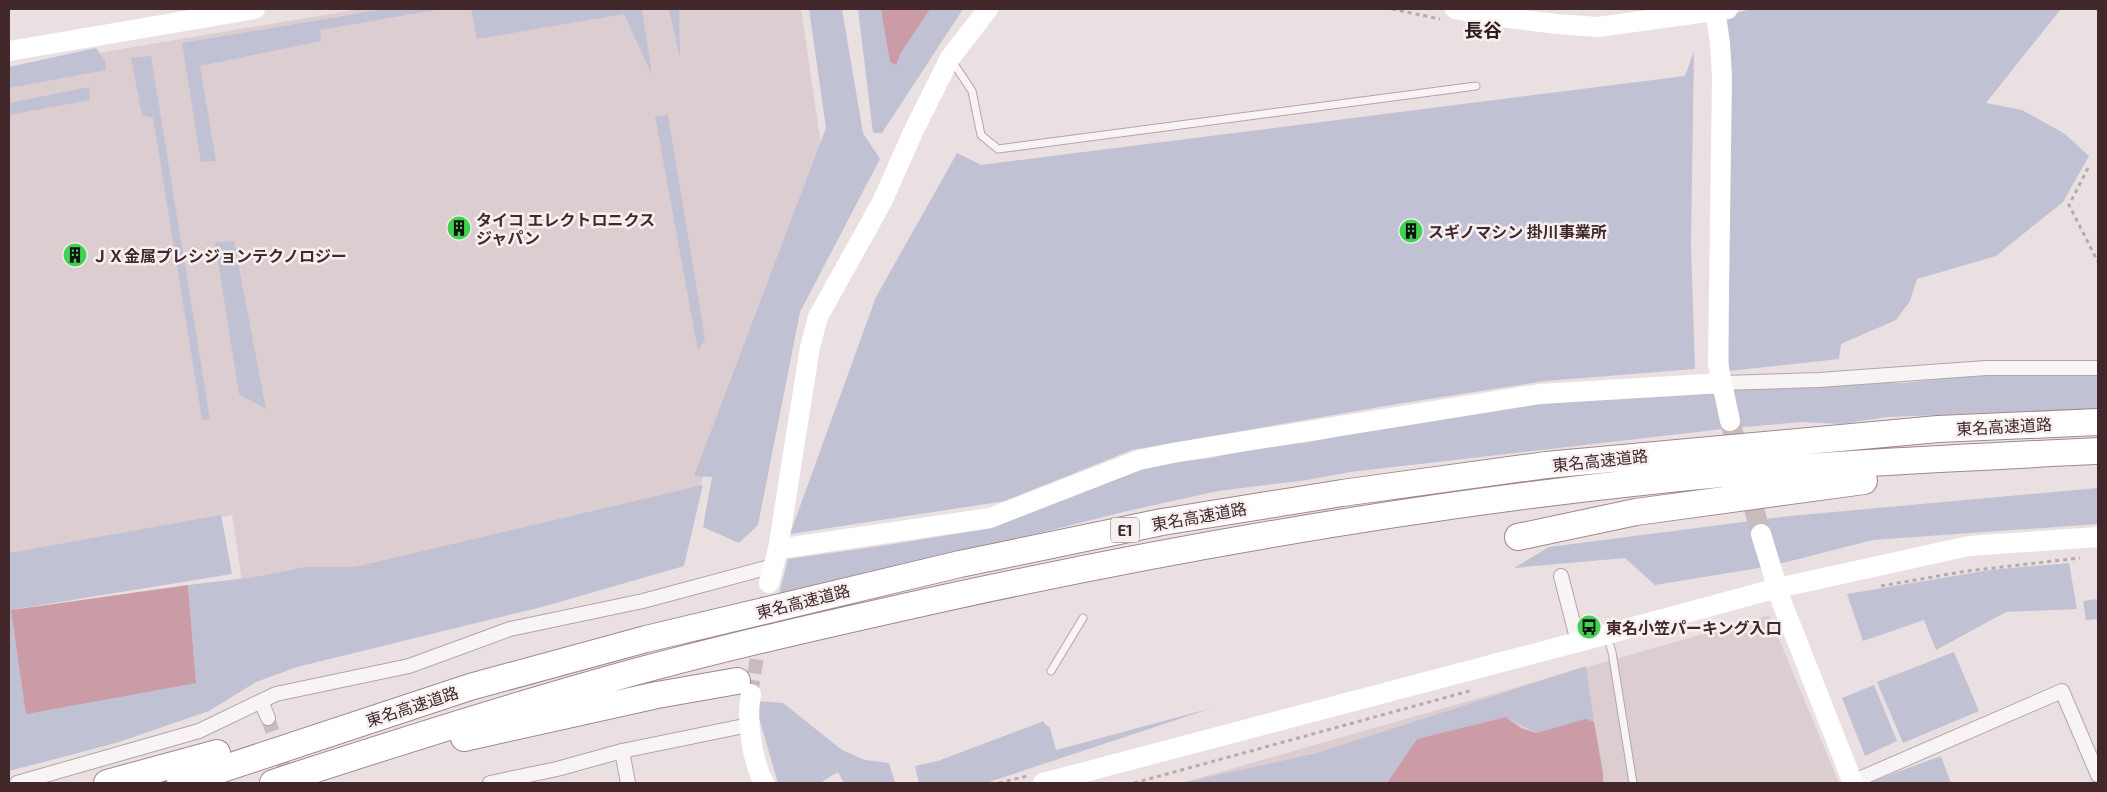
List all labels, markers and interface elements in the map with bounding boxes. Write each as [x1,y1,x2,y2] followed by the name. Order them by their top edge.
[1464,18,1502,41] district label: 長谷
[476,210,655,247] place label: タイコ エレクトロニクス ジャパン
[446,215,472,241] building icon: タイコ エレクトロニクス ジャパン
[1398,218,1424,244] building icon: スギノマシン 掛川事業所
[1428,222,1607,241] place label: スギノマシン 掛川事業所
[62,242,88,268] building icon: ＪＸ金属プレシジョンテクノロジー
[92,246,347,265] place label: ＪＸ金属プレシジョンテクノロジー
[1956,414,2052,438] street label: 東名高速道路
[1551,446,1649,474] street label: 東名高速道路
[1150,498,1248,534] street label: 東名高速道路
[1111,518,1139,542] road number: E1
[754,580,852,622] street label: 東名高速道路
[1576,614,1602,640] bus stop icon: 東名小笠パーキング入口
[1606,618,1782,637] place label: 東名小笠パーキング入口
[363,682,461,730] street label: 東名高速道路

